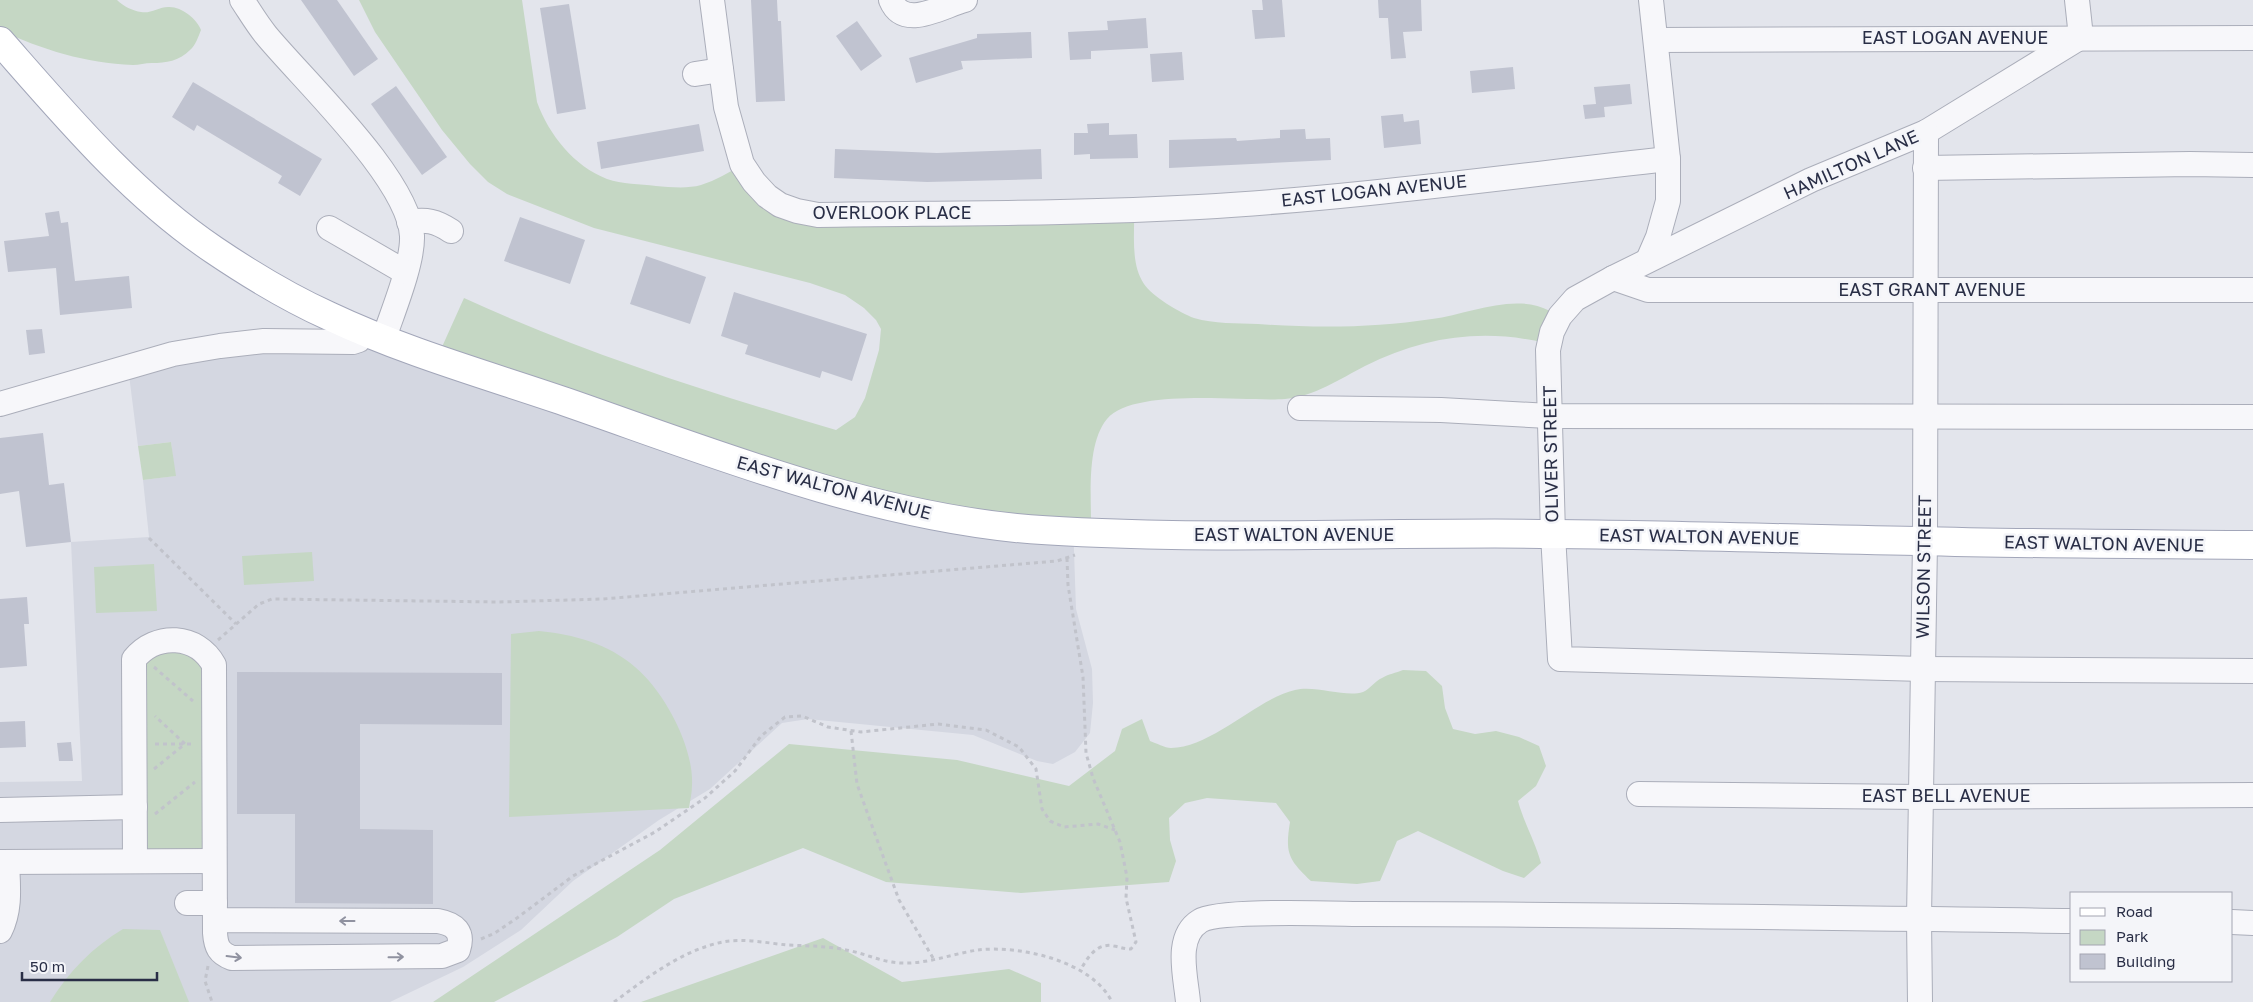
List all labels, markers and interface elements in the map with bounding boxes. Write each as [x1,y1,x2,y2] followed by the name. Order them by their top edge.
[1862,26,2048,48] street label: EAST LOGAN AVENUE
[1780,124,1922,204] street label: HAMILTON LANE
[1280,169,1468,211] street label: EAST LOGAN AVENUE
[813,201,971,223] street label: OVERLOOK PLACE
[1838,278,2026,300] street label: EAST GRANT AVENUE
[1538,385,1562,523] street label: OLIVER STREET
[735,450,934,524] street label: EAST WALTON AVENUE
[1911,495,1935,639] street label: WILSON STREET
[1194,523,1394,545] street label: EAST WALTON AVENUE
[1599,523,1799,549] street label: EAST WALTON AVENUE
[2004,530,2204,556] street label: EAST WALTON AVENUE
[1861,784,2031,806] street label: EAST BELL AVENUE
[2070,892,2233,982] legend
[2116,902,2153,920] text: Road
[340,916,356,926] one-way arrow
[2116,927,2149,945] text: Park
[22,950,158,982] scale bar
[226,952,242,962] one-way arrow
[388,952,404,961] one-way arrow
[2116,952,2176,970] text: Building
[30,957,65,975] text: 50 m

